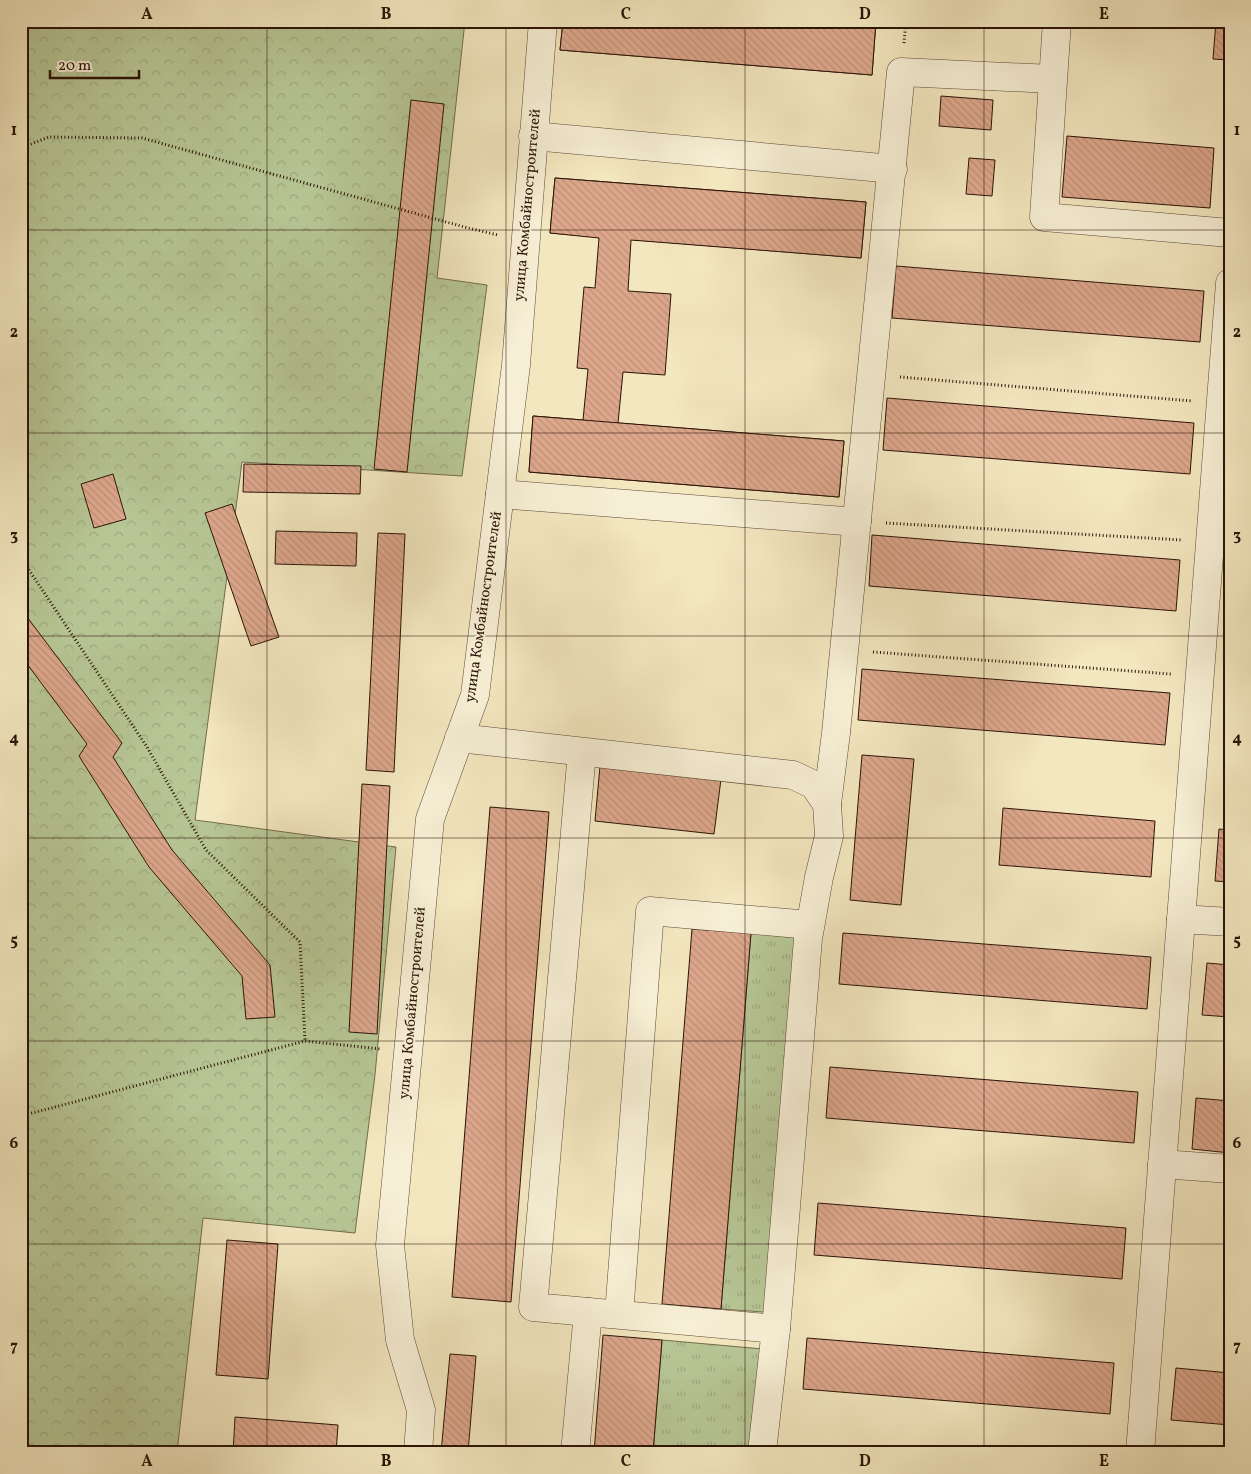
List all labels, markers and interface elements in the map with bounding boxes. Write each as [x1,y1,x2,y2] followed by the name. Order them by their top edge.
[141,4,153,26] text: A
[381,4,392,26] text: B
[621,4,631,26] text: C
[859,4,871,26] text: D
[1099,4,1109,26] text: E
[50,48,139,80] scale bar
[58,56,91,77] text: 20 m
[509,108,547,302] street label: улица Комбайностроителей
[11,120,17,142] text: 1
[1234,120,1240,142] text: 1
[10,322,18,344] text: 2
[1233,322,1241,344] text: 2
[460,510,508,704] street label: улица Комбайностроителей
[10,525,18,547] text: 3
[1233,525,1241,547] text: 3
[9,728,19,750] text: 4
[1232,728,1242,750] text: 4
[394,906,432,1100] street label: улица Комбайностроителей
[10,930,18,952] text: 5
[1233,930,1241,952] text: 5
[10,1133,19,1155] text: 6
[1233,1133,1242,1155] text: 6
[10,1336,18,1358] text: 7
[1233,1336,1241,1358] text: 7
[141,1451,153,1473] text: A
[381,1451,392,1473] text: B
[621,1451,631,1473] text: C
[859,1451,871,1473] text: D
[1099,1451,1109,1473] text: E

